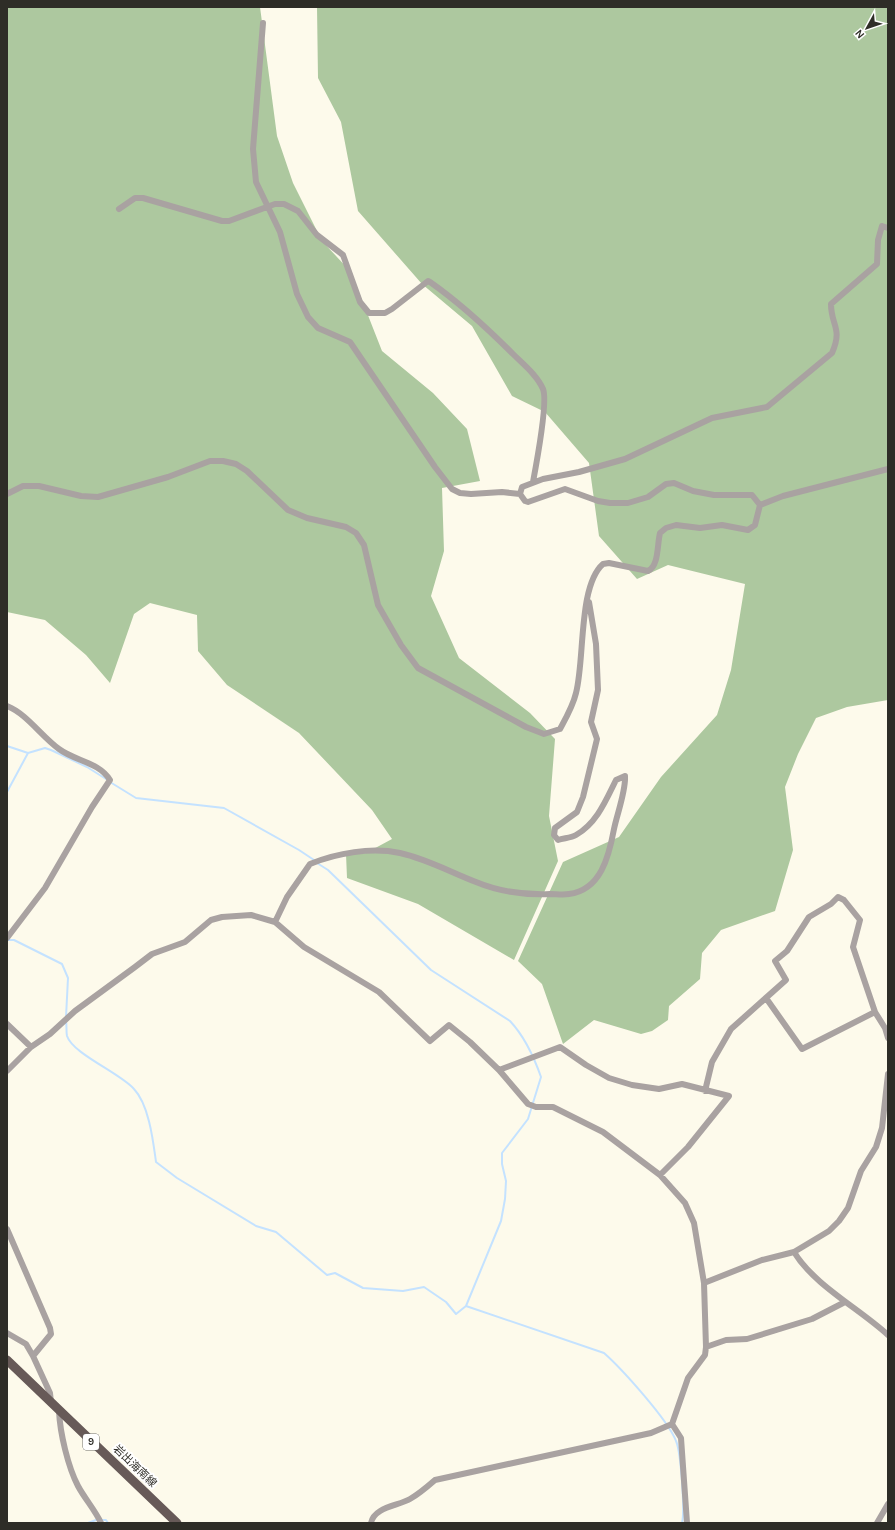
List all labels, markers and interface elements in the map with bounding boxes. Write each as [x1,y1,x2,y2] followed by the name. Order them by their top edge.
[847,8,887,48] north arrow
[852,27,867,41] text: N
[83,1434,99,1450] road number: 9
[111,1442,159,1490] street label: 岩出海南線

